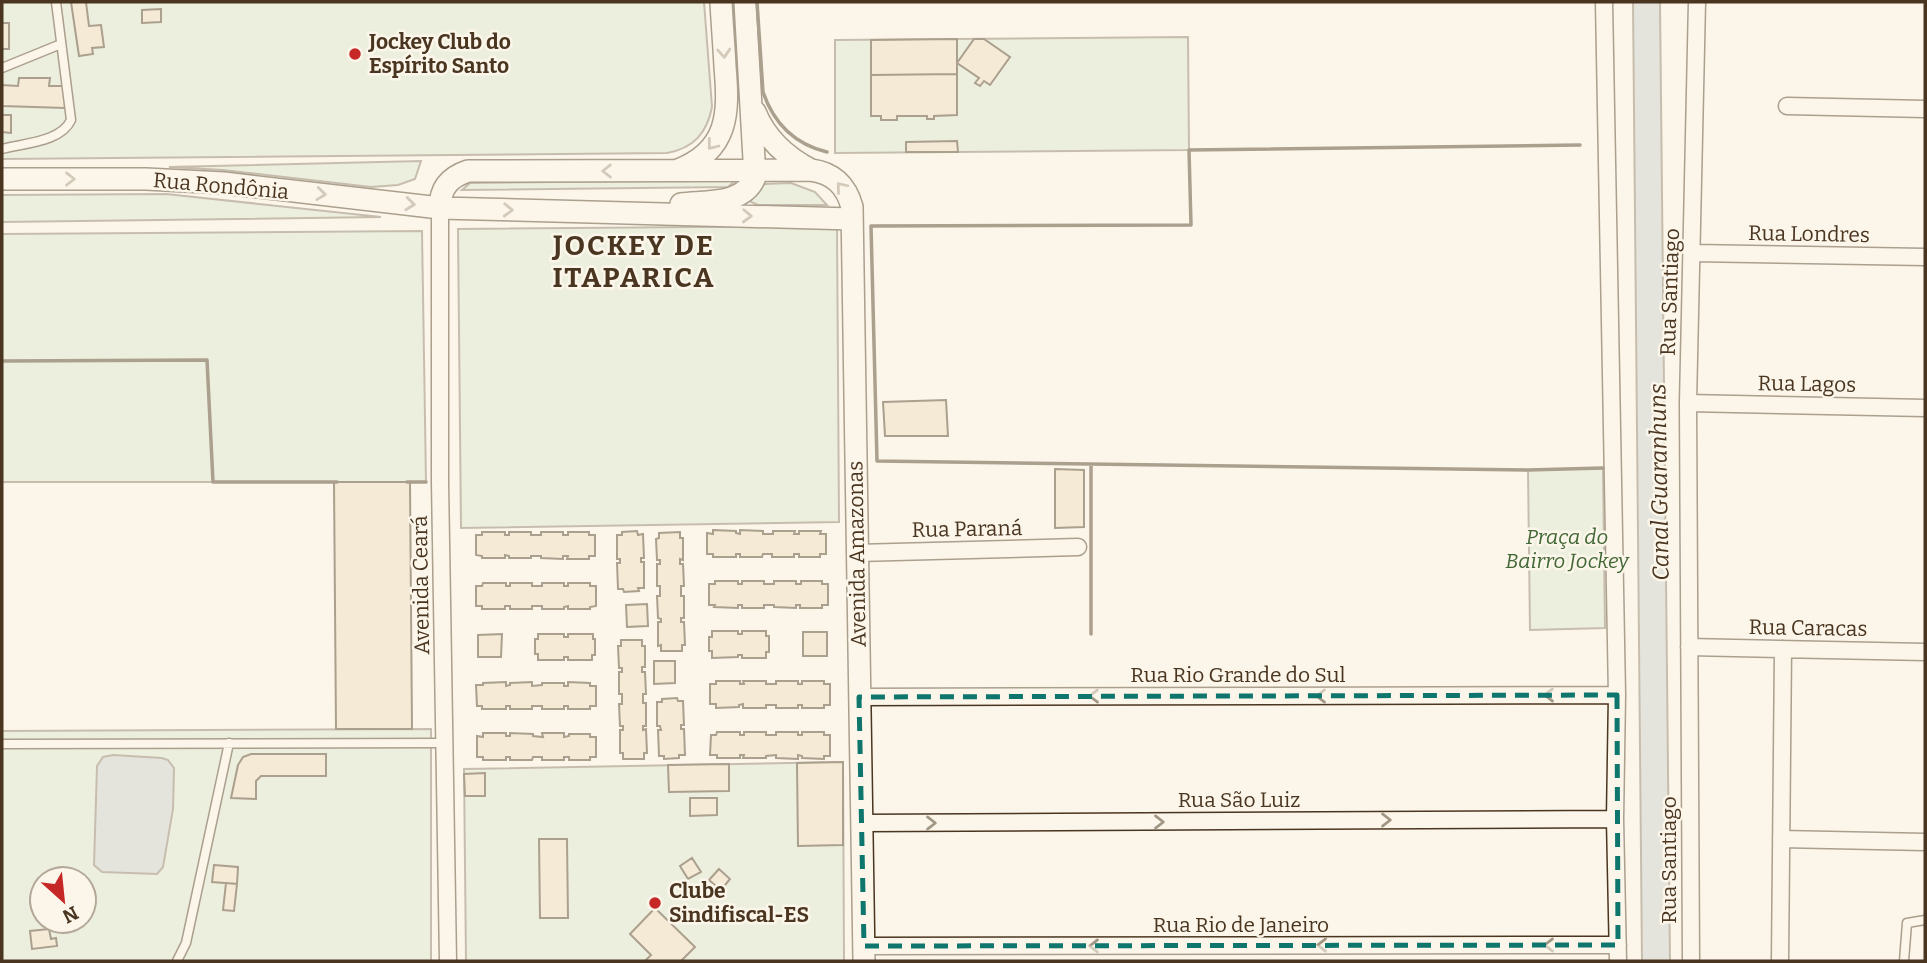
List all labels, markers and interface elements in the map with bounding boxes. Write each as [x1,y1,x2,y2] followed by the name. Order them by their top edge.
[368,29,511,79] place label: Jockey Club do Espírito Santo
[347,46,363,62] marker: Jockey Club do Espírito Santo
[717,48,732,59] one-way arrow
[707,138,720,150] one-way arrow
[601,163,611,179] one-way arrow
[152,167,290,205] street label: Rua Rondônia
[65,171,76,187] one-way arrow
[837,182,849,195] one-way arrow
[315,187,327,202] one-way arrow
[405,197,416,212] one-way arrow
[503,202,514,217] one-way arrow
[742,209,753,224] one-way arrow
[1748,220,1870,248] street label: Rua Londres
[1655,228,1685,356] street label: Rua Santiago
[551,229,715,294] district label: JOCKEY DE ITAPARICA
[1757,370,1857,398] street label: Rua Lagos
[1643,383,1675,581] water label: Canal Guaranhuns
[842,461,872,647] street label: Avenida Amazonas
[407,515,435,655] street label: Avenida Ceará
[912,515,1023,543] street label: Rua Paraná
[1505,524,1630,574] park label: Praça do Bairro Jockey
[1748,614,1868,642] street label: Rua Caracas
[1130,662,1346,688] street label: Rua Rio Grande do Sul
[1543,687,1554,703] one-way arrow
[1088,688,1099,704] one-way arrow
[1316,688,1326,704] one-way arrow
[1178,787,1300,813] street label: Rua São Luiz
[1656,796,1682,924] street label: Rua Santiago
[1381,812,1392,828] one-way arrow
[1154,814,1164,830] one-way arrow
[926,815,937,831] one-way arrow
[28,865,98,935] north arrow
[669,878,809,928] place label: Clube Sindifiscal-ES
[647,895,663,911] marker: Clube Sindifiscal-ES
[58,901,82,928] text: N
[1153,912,1329,938] street label: Rua Rio de Janeiro
[1316,937,1327,953] one-way arrow
[1544,937,1554,953] one-way arrow
[1089,938,1099,954] one-way arrow

